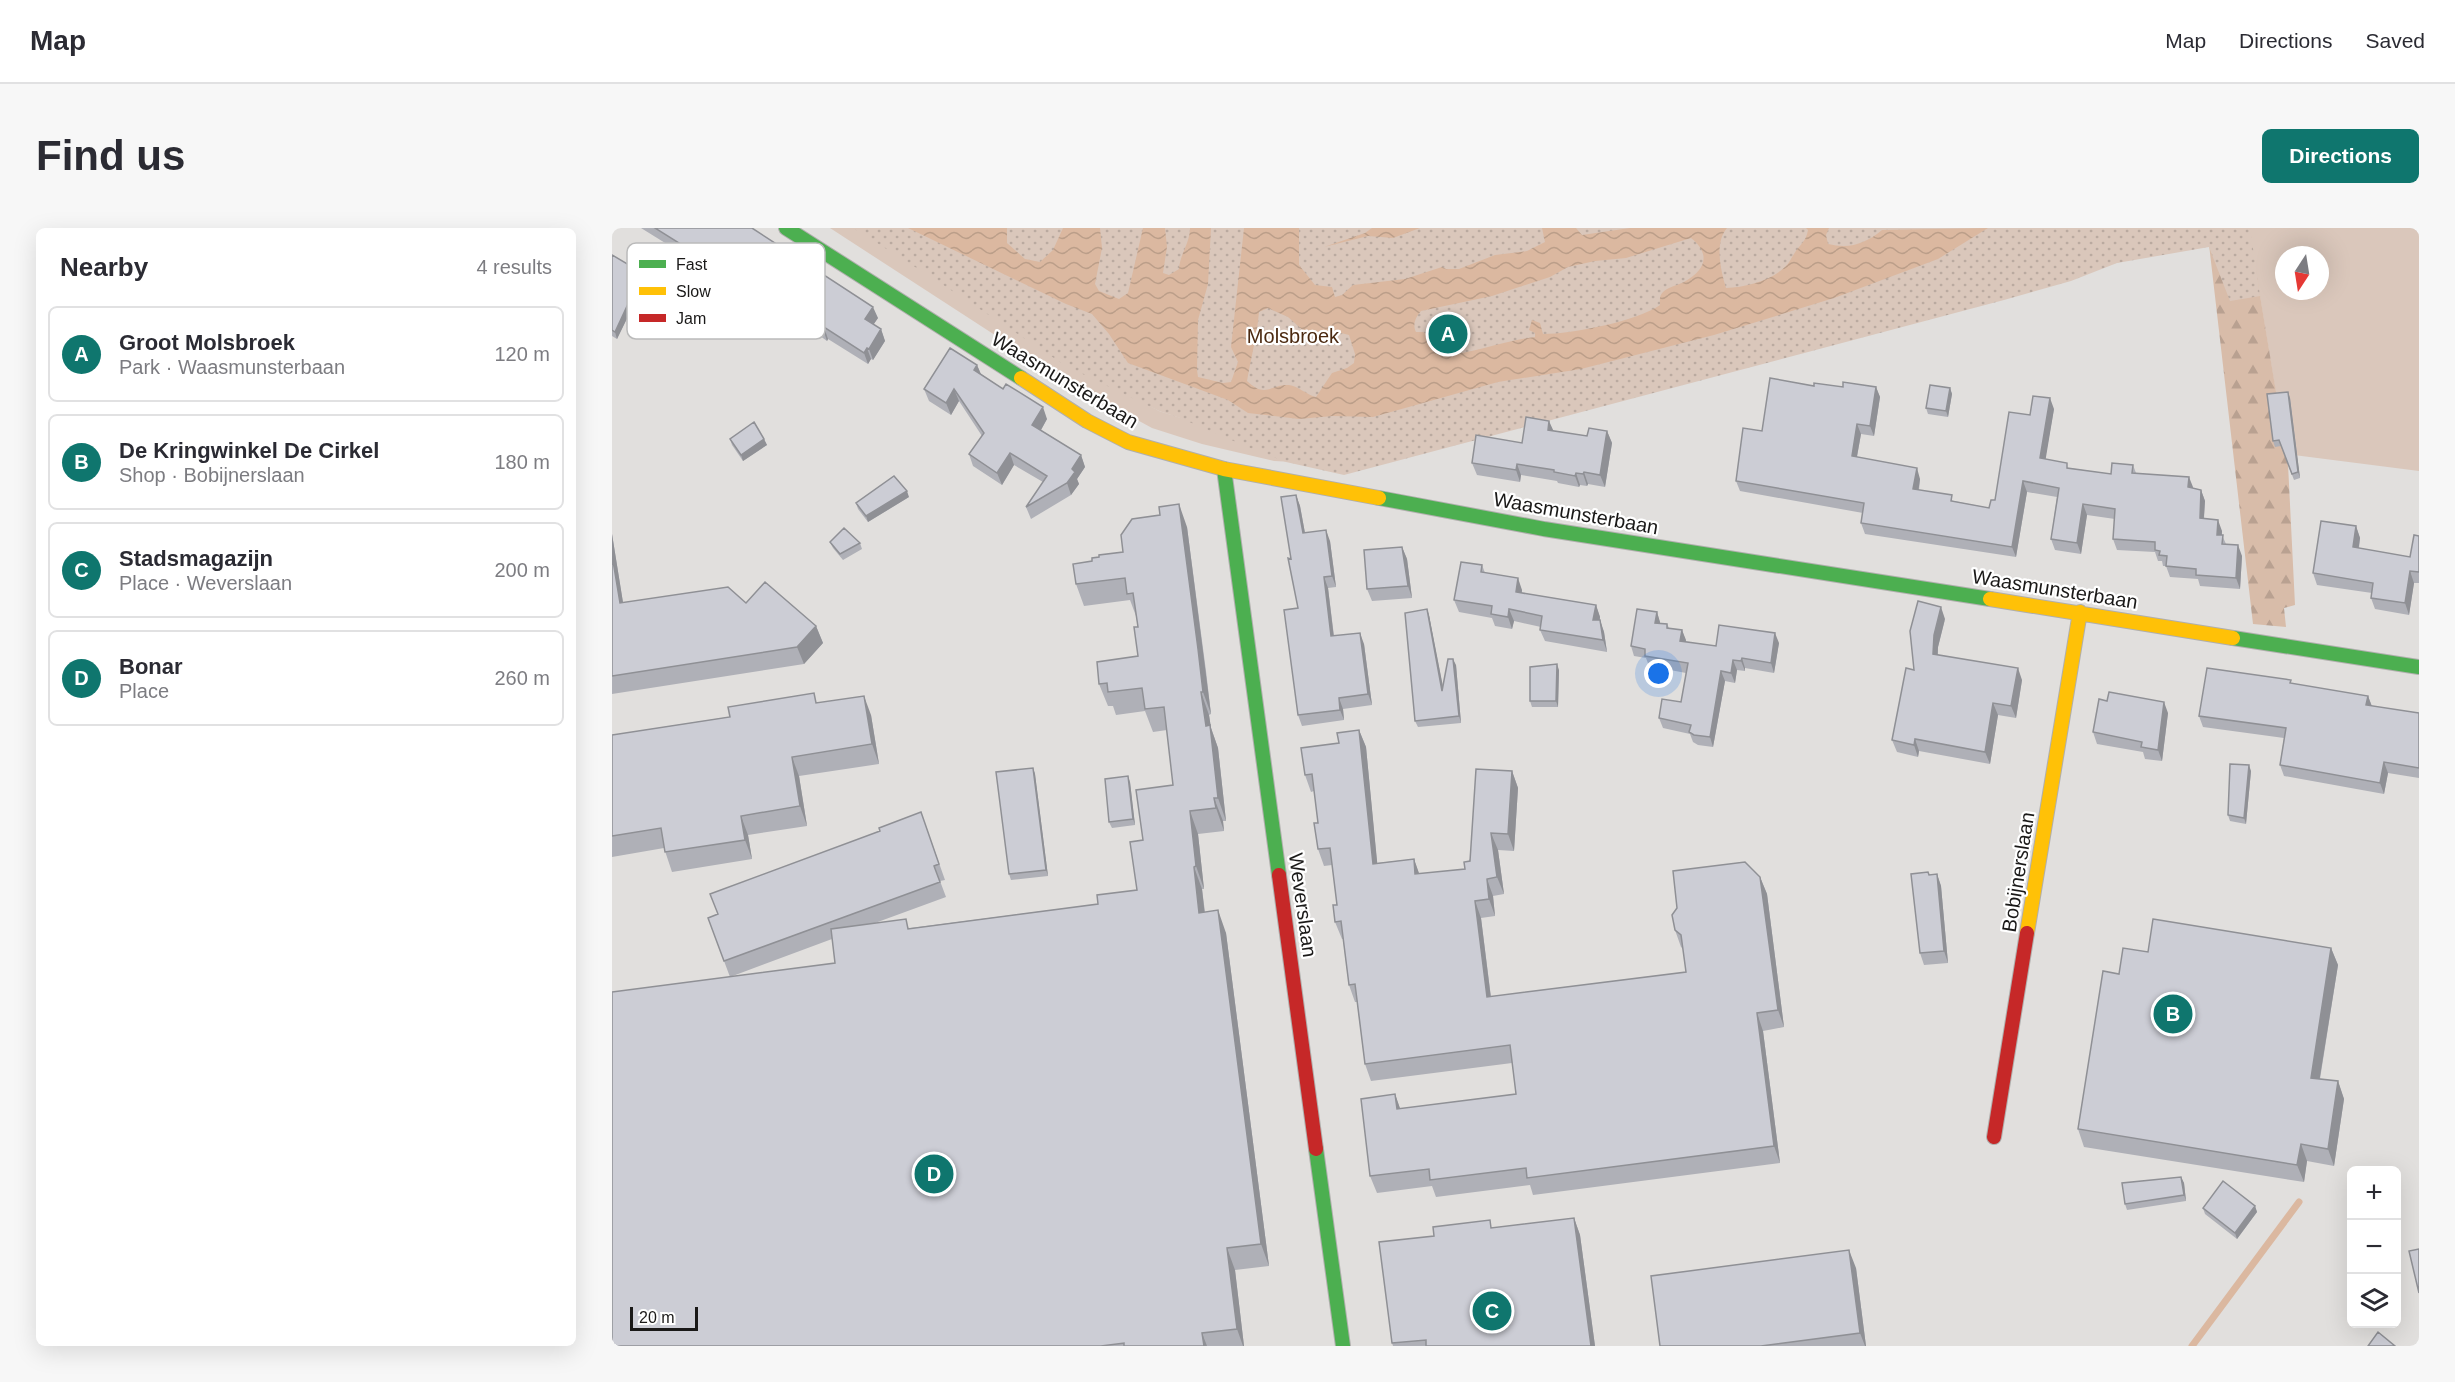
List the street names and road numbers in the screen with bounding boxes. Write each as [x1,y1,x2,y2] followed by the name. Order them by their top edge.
[988,328,1142,432] street label: Waasmunsterbaan
[1492,488,1660,538] street label: Waasmunsterbaan
[1971,565,2139,613] street label: Waasmunsterbaan
[1998,810,2038,934] street label: Bobijnerslaan
[1285,851,1321,959] street label: Weverslaan

